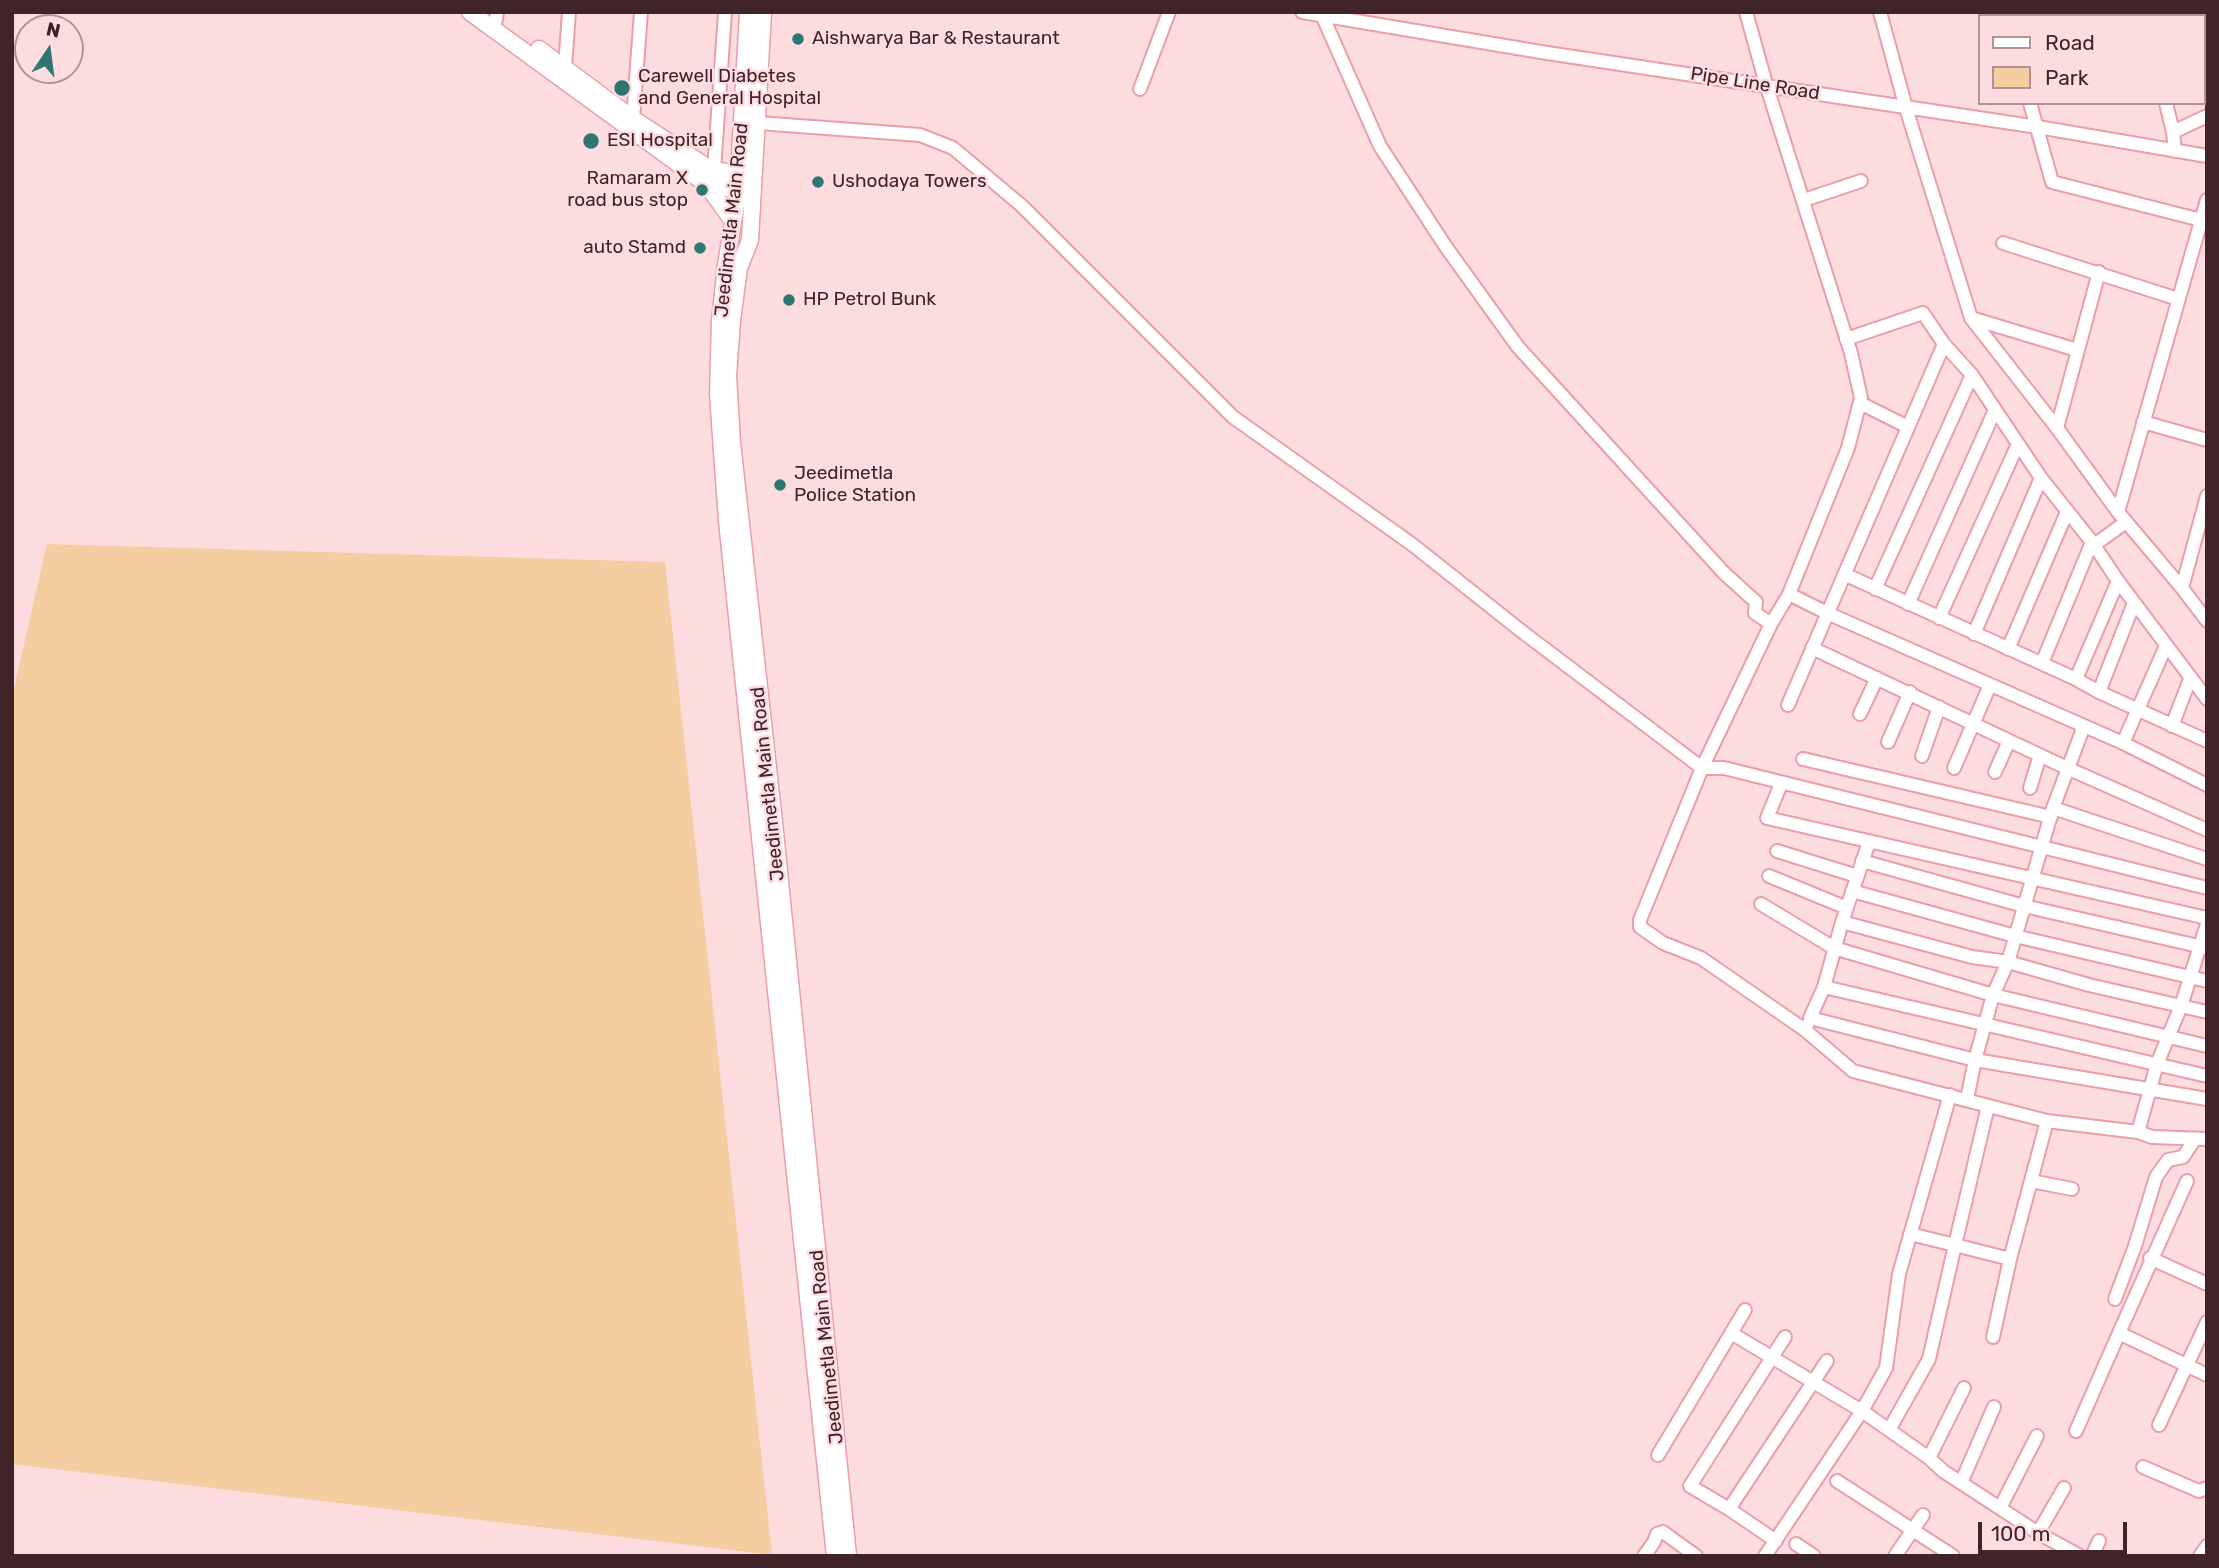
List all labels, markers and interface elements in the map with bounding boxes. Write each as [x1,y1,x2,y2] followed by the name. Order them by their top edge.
[14,14,84,84] north arrow
[1978,14,2205,105] legend
[44,17,63,43] text: N
[812,28,1060,50] place label: Aishwarya Bar & Restaurant
[2045,30,2095,55] text: Road
[790,31,806,47] marker: Aishwarya Bar & Restaurant
[1689,63,1821,105] street label: Pipe Line Road
[2045,65,2089,90] text: Park
[638,66,821,110] place label: Carewell Diabetes and General Hospital
[612,78,632,98] marker: Carewell Diabetes and General Hospital
[710,122,754,318] street label: Jeedimetla Main Road
[607,130,713,152] place label: ESI Hospital
[581,131,601,151] marker: ESI Hospital
[567,168,688,212] place label: Ramaram X road bus stop
[832,171,987,193] place label: Ushodaya Towers
[810,174,826,190] marker: Ushodaya Towers
[694,182,710,198] marker: Ramaram X road bus stop
[583,237,686,259] place label: auto Stamd
[692,240,708,256] marker: auto Stamd
[803,289,936,311] place label: HP Petrol Bunk
[781,292,797,308] marker: HP Petrol Bunk
[794,463,916,507] place label: Jeedimetla Police Station
[772,477,788,493] marker: Jeedimetla Police Station
[746,686,790,882] street label: Jeedimetla Main Road
[805,1249,849,1445] street label: Jeedimetla Main Road
[1981,1508,2130,1552] scale bar
[1991,1521,2050,1546] text: 100 m

